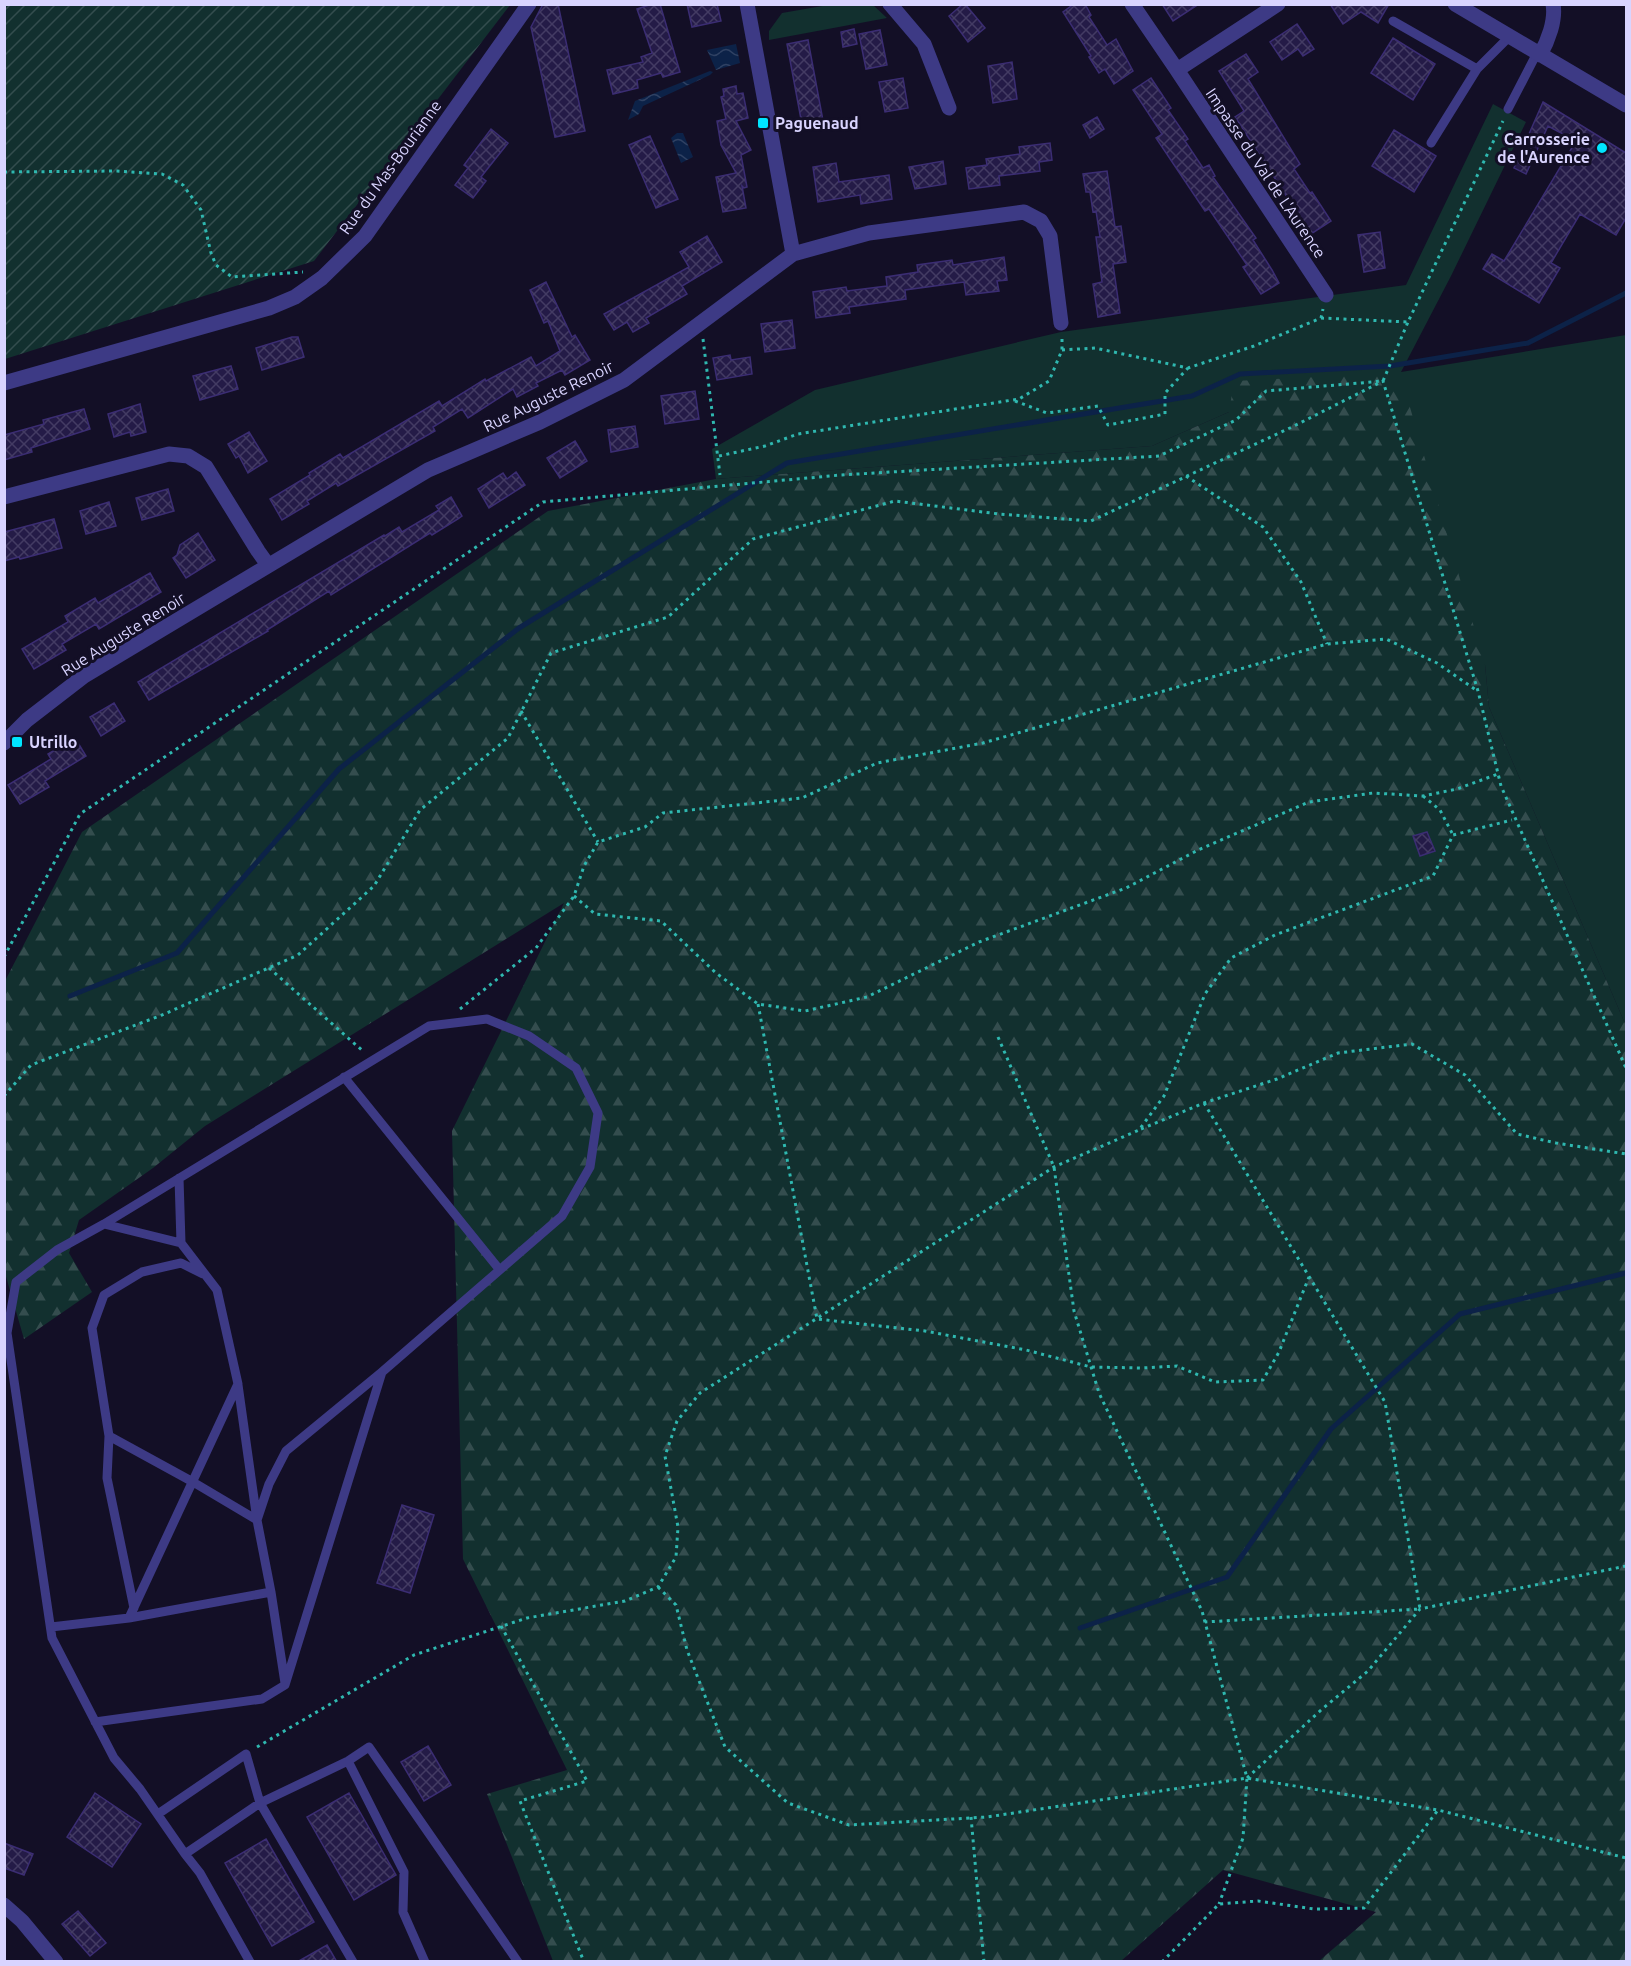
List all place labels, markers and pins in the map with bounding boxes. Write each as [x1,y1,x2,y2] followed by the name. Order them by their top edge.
[775,114,859,132] place label: Paguenaud
[756,116,770,130] marker: Paguenaud
[1497,130,1590,166] place label: Carrosserie de l'Aurence
[1595,141,1609,155] marker: Carrosserie de l'Aurence
[29,733,77,751] place label: Utrillo
[10,735,24,749] marker: Utrillo

